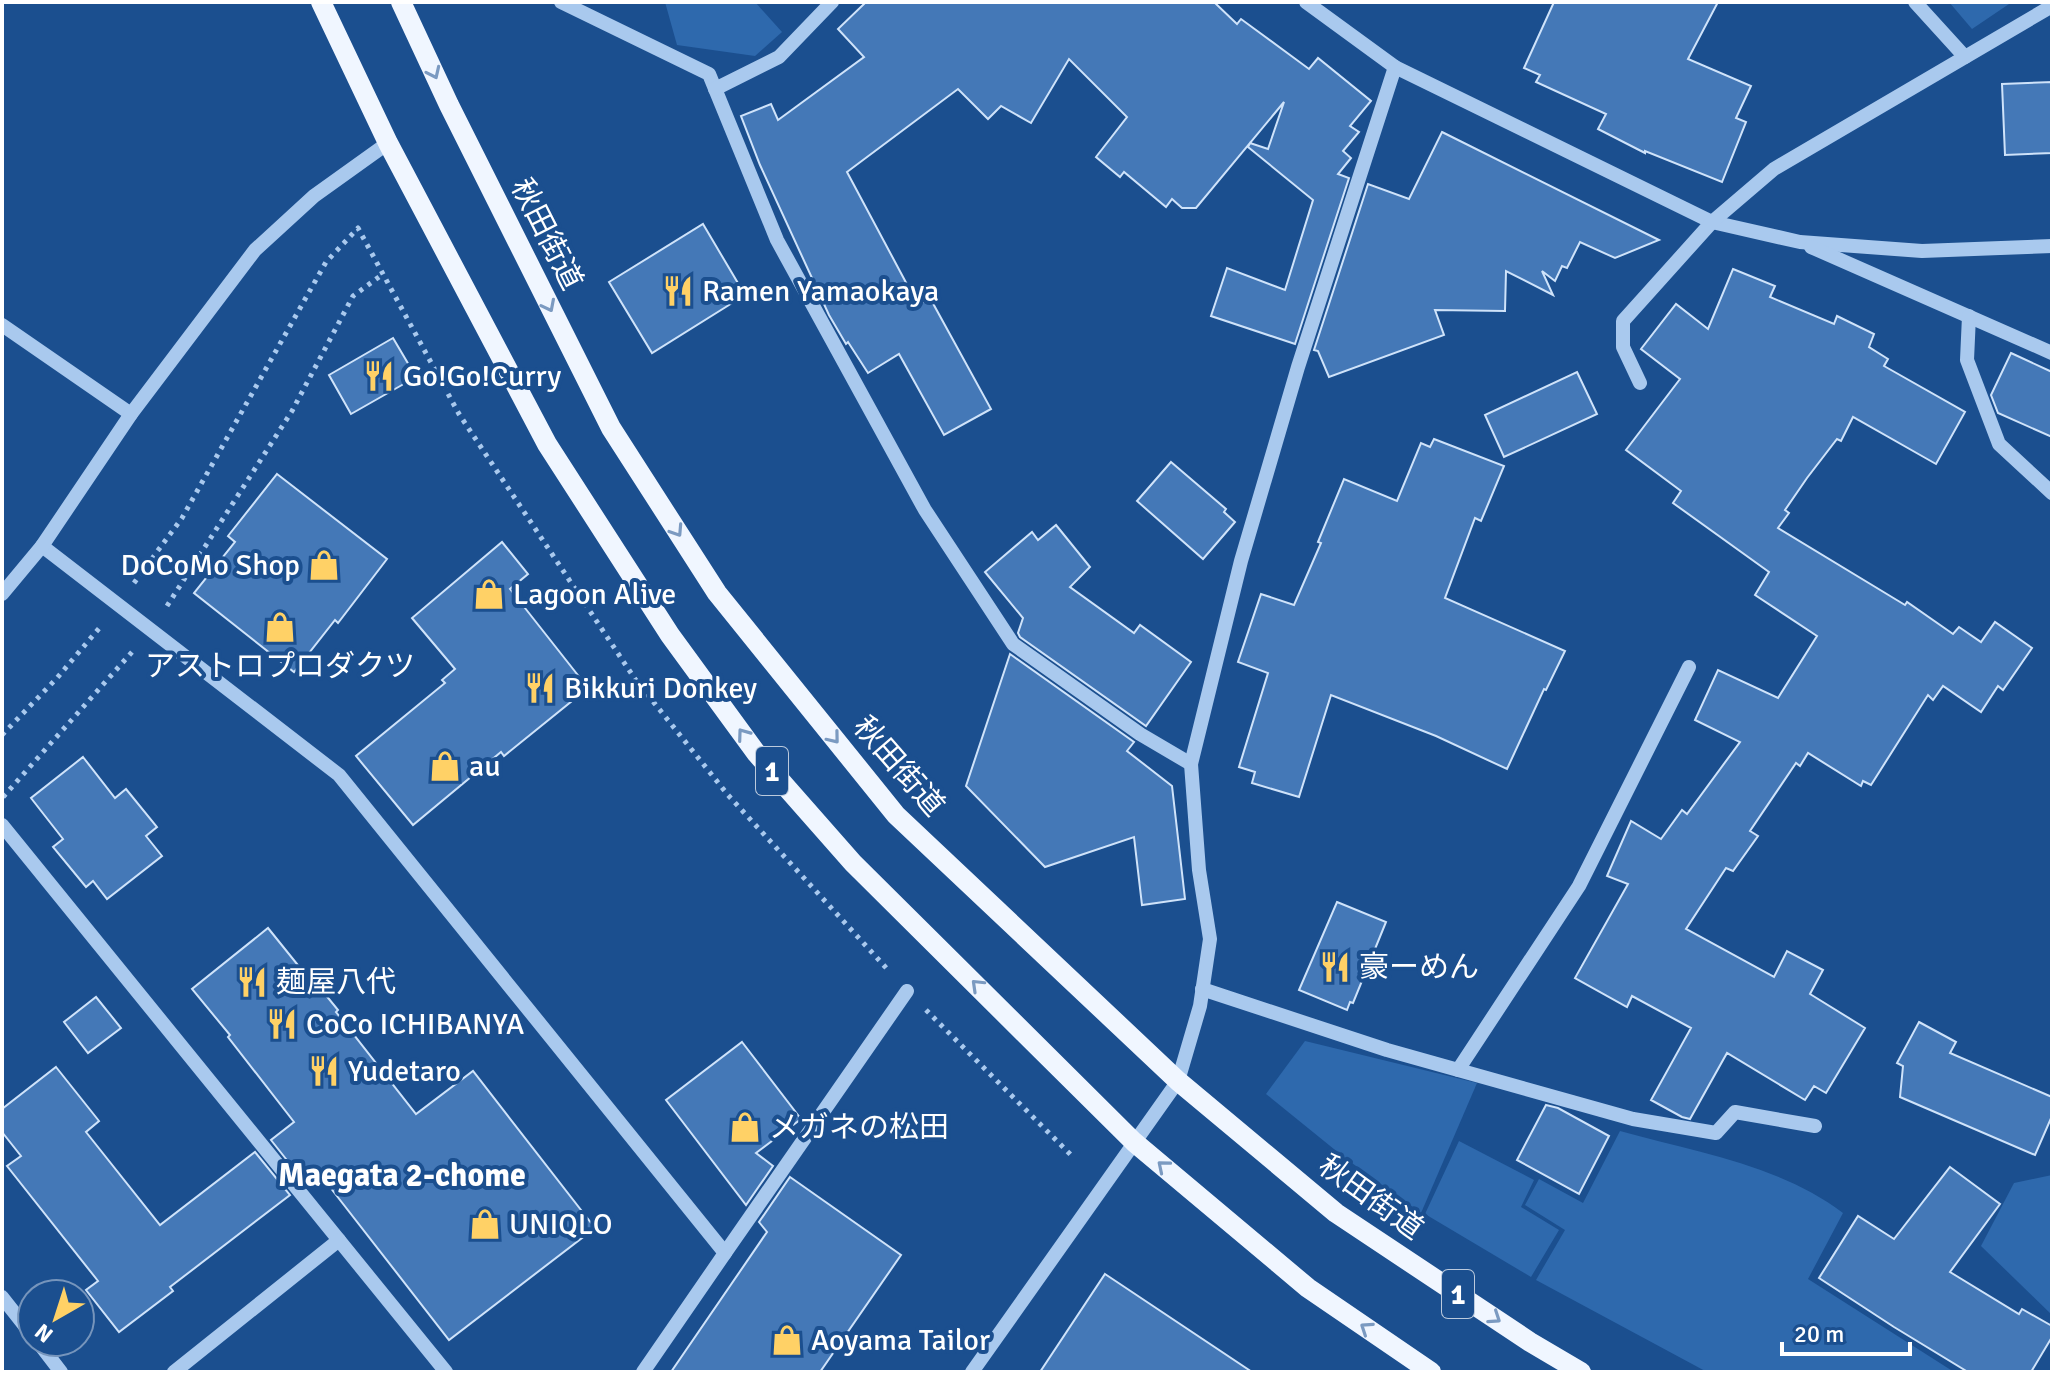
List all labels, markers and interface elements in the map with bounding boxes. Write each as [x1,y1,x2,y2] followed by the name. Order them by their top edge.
[424,64,440,79] one-way arrow
[503,172,590,296] street label: 秋田街道
[702,273,939,310] place label: Ramen Yamaokaya
[661,274,695,308] restaurant icon: Ramen Yamaokaya
[540,297,555,312] one-way arrow
[403,358,561,395] place label: Go!Go!Curry
[362,359,396,393] restaurant icon: Go!Go!Curry
[668,523,683,537] one-way arrow
[121,547,300,584] place label: DoCoMo Shop
[307,548,341,582] shop icon: DoCoMo Shop
[513,576,676,613] place label: Lagoon Alive
[472,577,506,611] shop icon: Lagoon Alive
[263,610,297,644] shop icon: アストロプロダクツ
[145,648,415,685] place label: アストロプロダクツ
[564,670,757,707] place label: Bikkuri Donkey
[523,671,557,705] restaurant icon: Bikkuri Donkey
[845,709,952,824] street label: 秋田街道
[738,728,752,742] one-way arrow
[825,729,839,744] one-way arrow
[756,747,788,795] road number: 1
[469,748,501,785] place label: au
[428,749,462,783] shop icon: au
[1359,949,1479,986] place label: 豪ーめん
[1318,950,1352,984] restaurant icon: 豪ーめん
[276,964,396,1001] place label: 麺屋八代
[235,965,269,999] restaurant icon: 麺屋八代
[972,980,986,994] one-way arrow
[306,1006,524,1043] place label: CoCo ICHIBANYA
[265,1007,299,1041] restaurant icon: CoCo ICHIBANYA
[348,1053,461,1090] place label: Yudetaro
[307,1054,341,1088] restaurant icon: Yudetaro
[769,1109,949,1146] place label: メガネの松田
[728,1110,762,1144] shop icon: メガネの松田
[1311,1147,1430,1248] street label: 秋田街道
[278,1156,526,1195] district label: Maegata 2-chome
[1158,1161,1172,1176] one-way arrow
[509,1206,612,1243] place label: UNIQLO
[468,1207,502,1241] shop icon: UNIQLO
[1442,1270,1474,1318] road number: 1
[16,1278,96,1358] north arrow
[1782,1306,1910,1356] scale bar
[1486,1309,1500,1324] one-way arrow
[29,1318,58,1348] text: N
[1794,1319,1844,1349] text: 20 m
[811,1322,990,1359] place label: Aoyama Tailor
[770,1323,804,1357] shop icon: Aoyama Tailor
[1361,1323,1375,1338] one-way arrow

